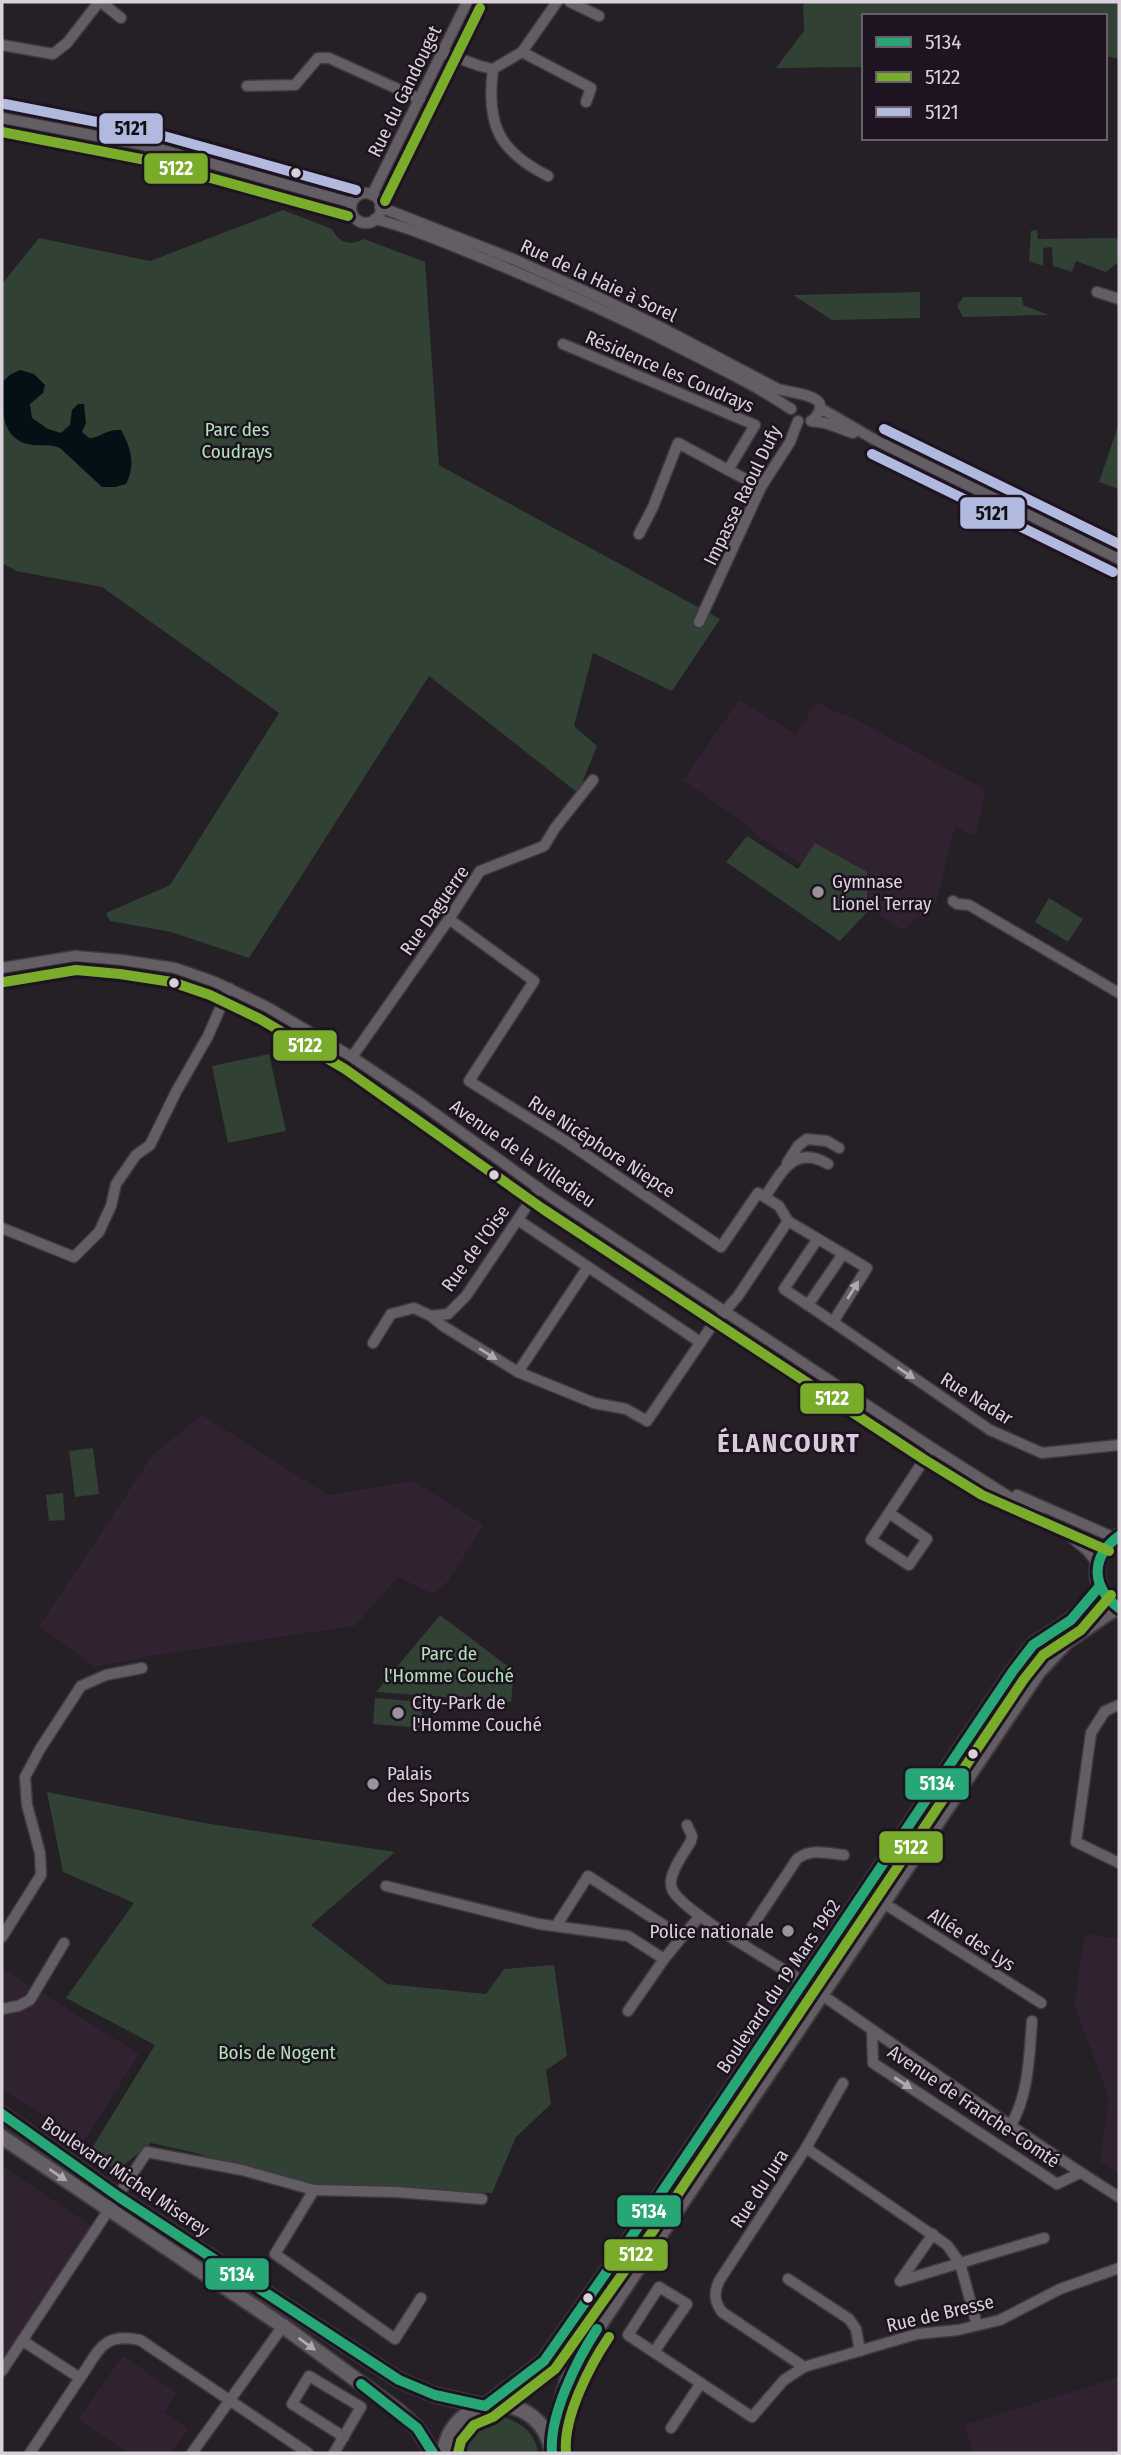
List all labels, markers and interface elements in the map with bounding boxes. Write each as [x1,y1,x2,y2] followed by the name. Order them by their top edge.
[862,14,1107,140] legend
[363,21,447,161] street label: Rue du Gandouget
[925,29,961,55] text: 5134
[925,64,960,90] text: 5122
[925,99,959,125] text: 5121
[98,112,164,145] line badge: 5121
[115,117,147,140] text: 5121
[143,152,209,185] line badge: 5122
[159,157,193,180] text: 5122
[289,166,303,180] unlabelled marker
[517,234,681,327] street label: Rue de la Haie à Sorel
[582,325,758,417] street label: Résidence les Coudrays
[202,418,272,463] park label: Parc des Coudrays
[699,421,786,569] street label: Impasse Raoul Dufy
[959,496,1026,530] line badge: 5121
[976,502,1008,525] text: 5121
[395,861,474,960] street label: Rue Daguerre
[832,870,932,915] place label: Gymnase Lionel Terray
[810,884,826,900] marker: Gymnase Lionel Terray
[167,976,181,990] unlabelled marker
[272,1029,338,1062] line badge: 5122
[288,1034,322,1057] text: 5122
[524,1090,680,1203] street label: Rue Nicéphore Niepce
[446,1095,600,1212] street label: Avenue de la Villedieu
[487,1168,501,1182] unlabelled marker
[436,1201,514,1296] street label: Rue de l'Oise
[846,1280,859,1299] one-way arrow
[478,1347,498,1360] one-way arrow
[897,1366,915,1380] one-way arrow
[936,1367,1018,1430] street label: Rue Nadar
[799,1382,865,1415] line badge: 5122
[815,1387,849,1410] text: 5122
[717,1427,861,1459] district label: ÉLANCOURT
[384,1642,514,1687] park label: Parc de l'Homme Couché
[412,1691,542,1736] place label: City-Park de l'Homme Couché
[390,1705,406,1721] marker: City-Park de l'Homme Couché
[966,1747,980,1761] unlabelled marker
[387,1762,470,1807] place label: Palais des Sports
[904,1767,970,1801] line badge: 5134
[919,1772,955,1795] text: 5134
[365,1776,381,1792] marker: Palais des Sports
[878,1830,944,1864] line badge: 5122
[894,1836,928,1859] text: 5122
[712,1895,845,2077] street label: Boulevard du 19 Mars 1962
[924,1903,1019,1976] street label: Allée des Lys
[649,1920,774,1943] place label: Police nationale
[780,1923,796,1939] marker: Police nationale
[883,2040,1064,2173] street label: Avenue de Franche-Comté
[218,2041,337,2064] park label: Bois de Nogent
[893,2076,913,2089] one-way arrow
[37,2112,215,2242] street label: Boulevard Michel Miserey
[725,2145,793,2232] street label: Rue du Jura
[49,2168,68,2181] one-way arrow
[616,2194,682,2228] line badge: 5134
[631,2200,667,2223] text: 5134
[603,2238,669,2272] line badge: 5122
[619,2243,653,2266] text: 5122
[204,2257,270,2291] line badge: 5134
[219,2263,255,2286] text: 5134
[884,2290,996,2337] street label: Rue de Bresse
[581,2291,595,2305] unlabelled marker
[298,2337,316,2351] one-way arrow

